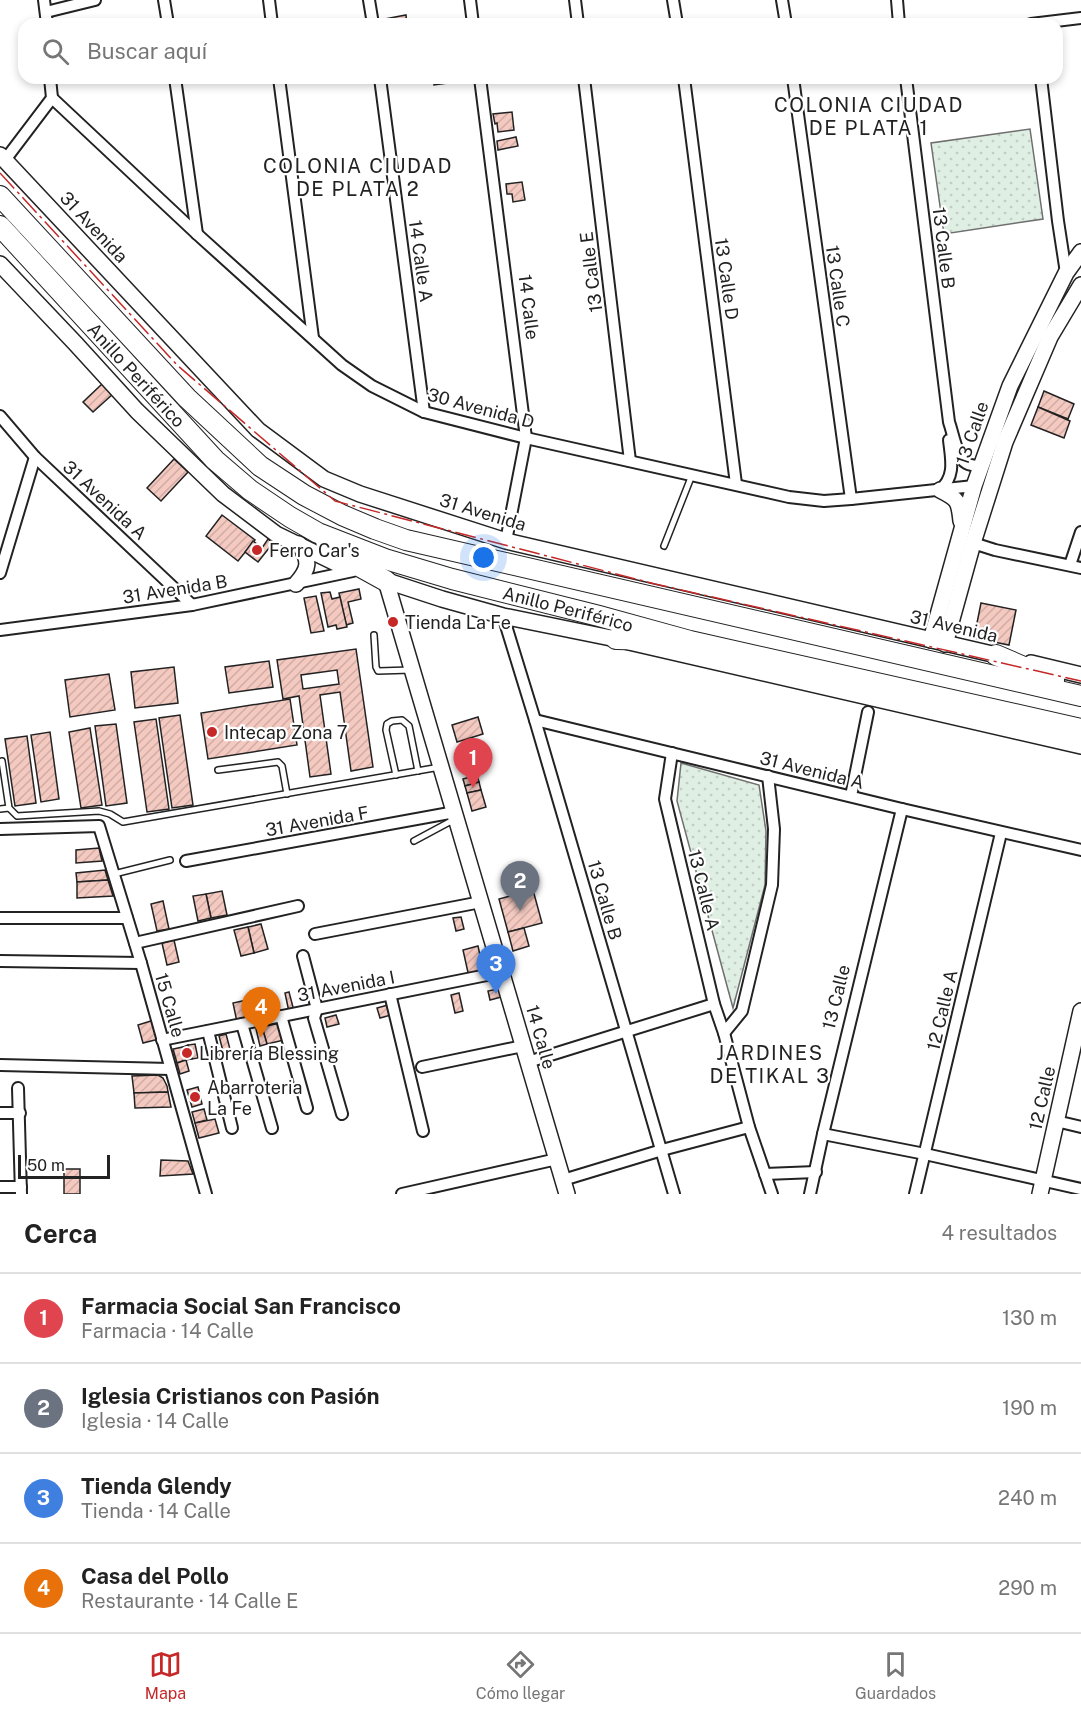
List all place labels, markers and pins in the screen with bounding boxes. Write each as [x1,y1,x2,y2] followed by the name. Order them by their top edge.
[269,540,360,561] place label: Ferro Car's
[250,543,264,557] marker: Ferro Car's
[405,612,511,633] place label: Tienda La Fe
[386,615,400,629] marker: Tienda La Fe
[224,722,348,743] place label: Intecap Zona 7
[205,725,219,739] marker: Intecap Zona 7
[454,738,492,788] pin: 1
[500,862,540,911] pin: 2
[476,944,516,994] pin: 3
[242,988,280,1037] pin: 4
[199,1043,339,1064] place label: Librería Blessing
[180,1046,194,1060] marker: Librería Blessing
[207,1077,302,1119] place label: Abarroteria La Fe
[188,1090,202,1104] marker: Abarroteria La Fe

